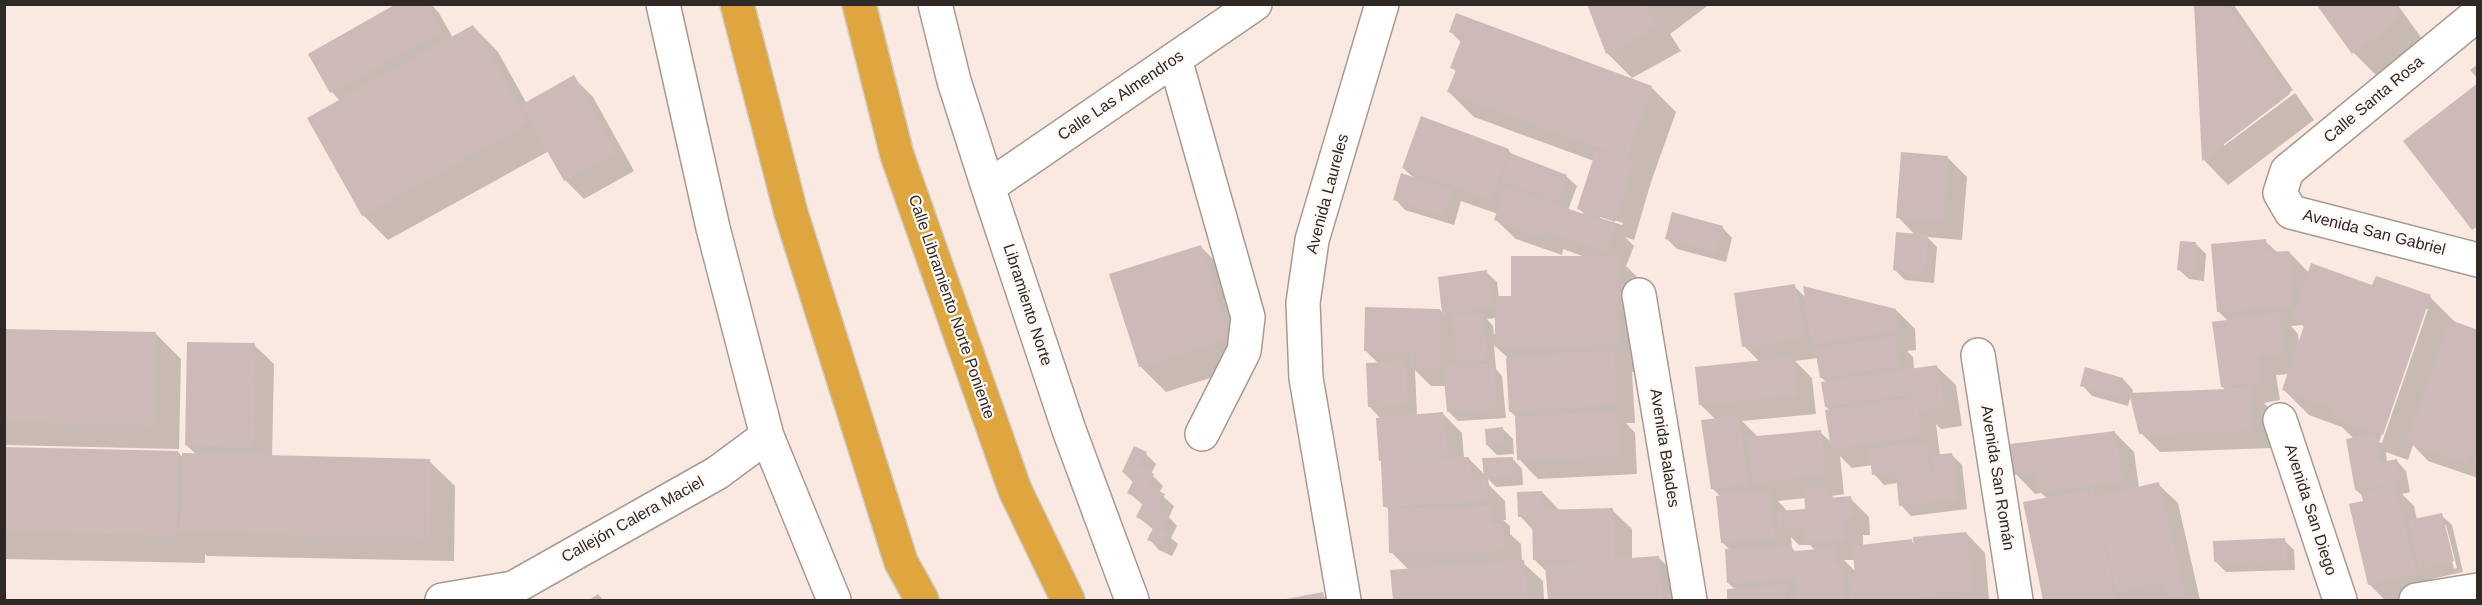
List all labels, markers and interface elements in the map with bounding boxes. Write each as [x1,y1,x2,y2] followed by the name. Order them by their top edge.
[1054,47,1188,145] street label: Calle Las Almendros
[2320,53,2428,147] street label: Calle Santa Rosa
[1303,132,1353,256] street label: Avenida Laureles
[904,192,998,422] street label: Calle Libramiento Norte Poniente
[2301,206,2447,260] street label: Avenida San Gabriel
[998,242,1056,368] street label: Libramiento Norte
[1645,387,1683,509] street label: Avenida Balades
[1976,404,2018,552] street label: Avenida San Román
[2280,442,2340,578] street label: Avenida San Diego
[558,473,708,567] street label: Callejón Calera Maciel

